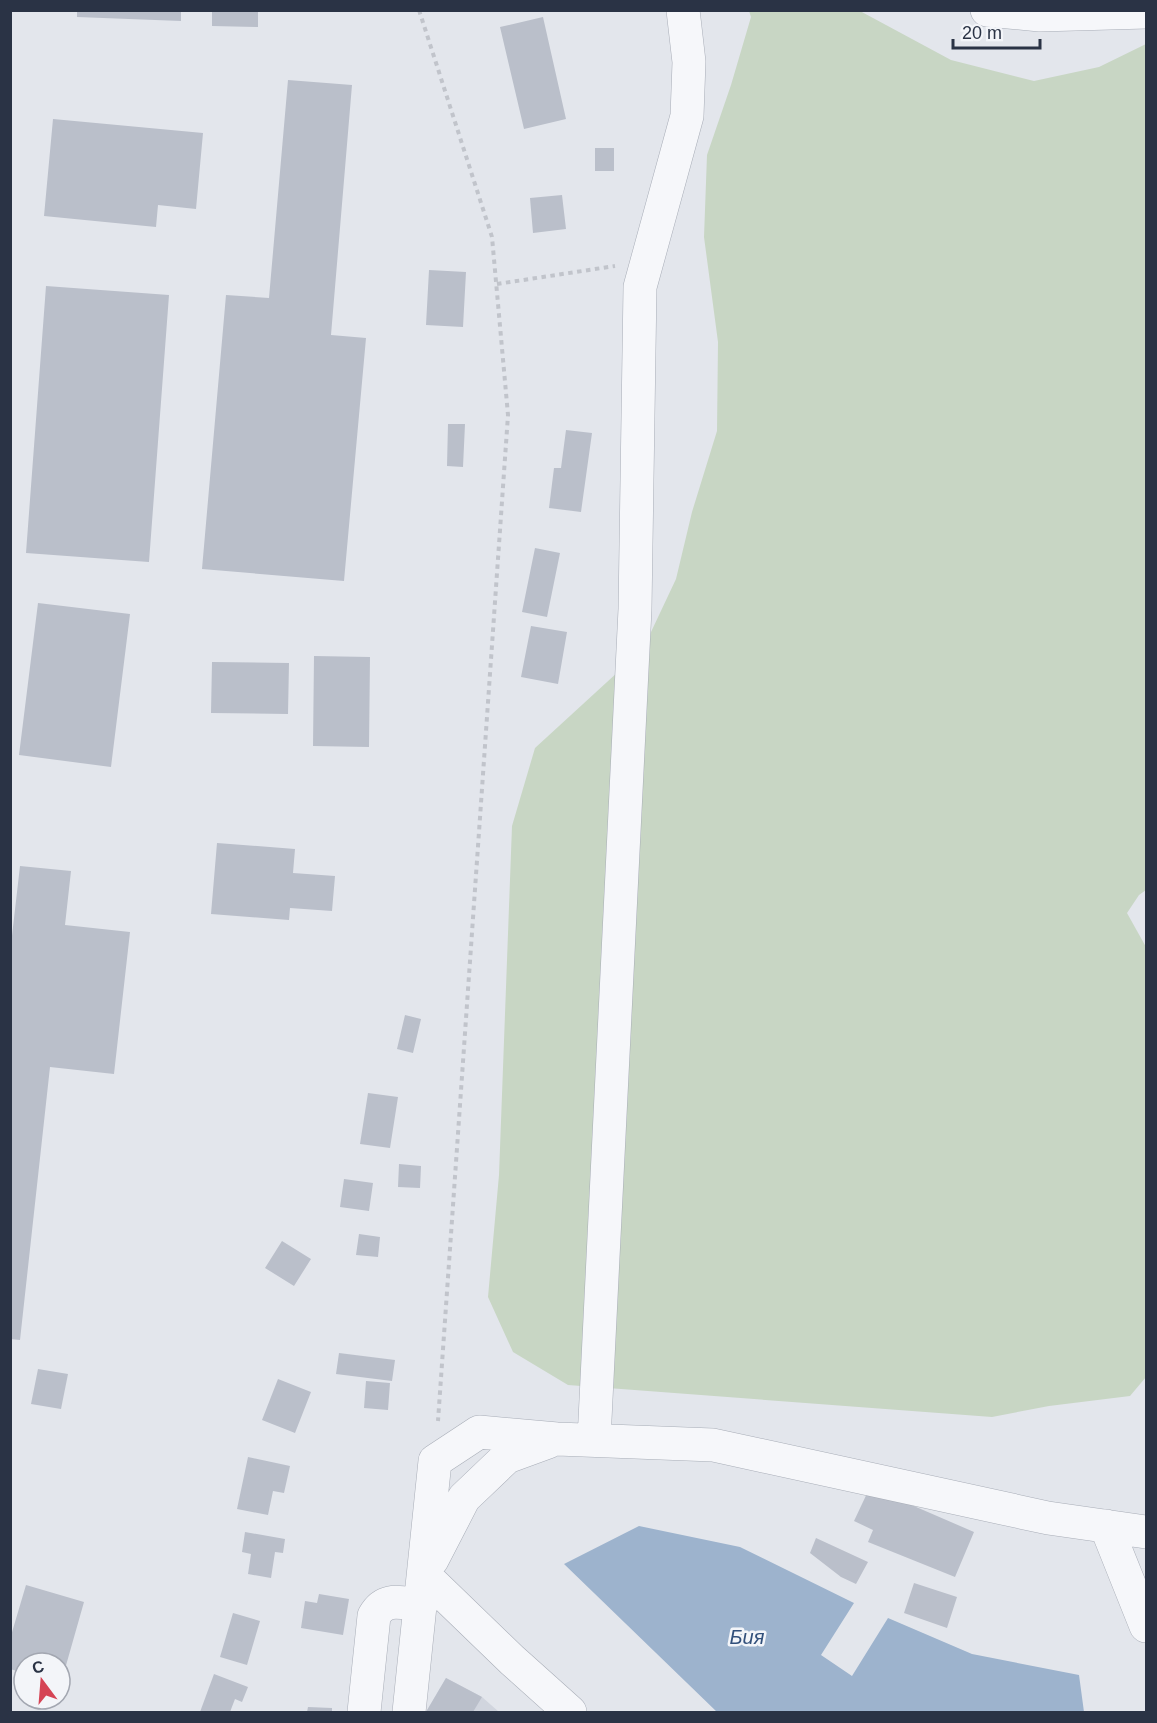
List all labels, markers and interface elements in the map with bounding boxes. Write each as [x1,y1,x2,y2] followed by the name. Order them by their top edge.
[953,12,1040,50] scale bar
[962,23,1002,43] text: 20 m
[730,1626,765,1648] water label: Бия
[12,1651,72,1711] north arrow
[30,1657,46,1677] text: С

